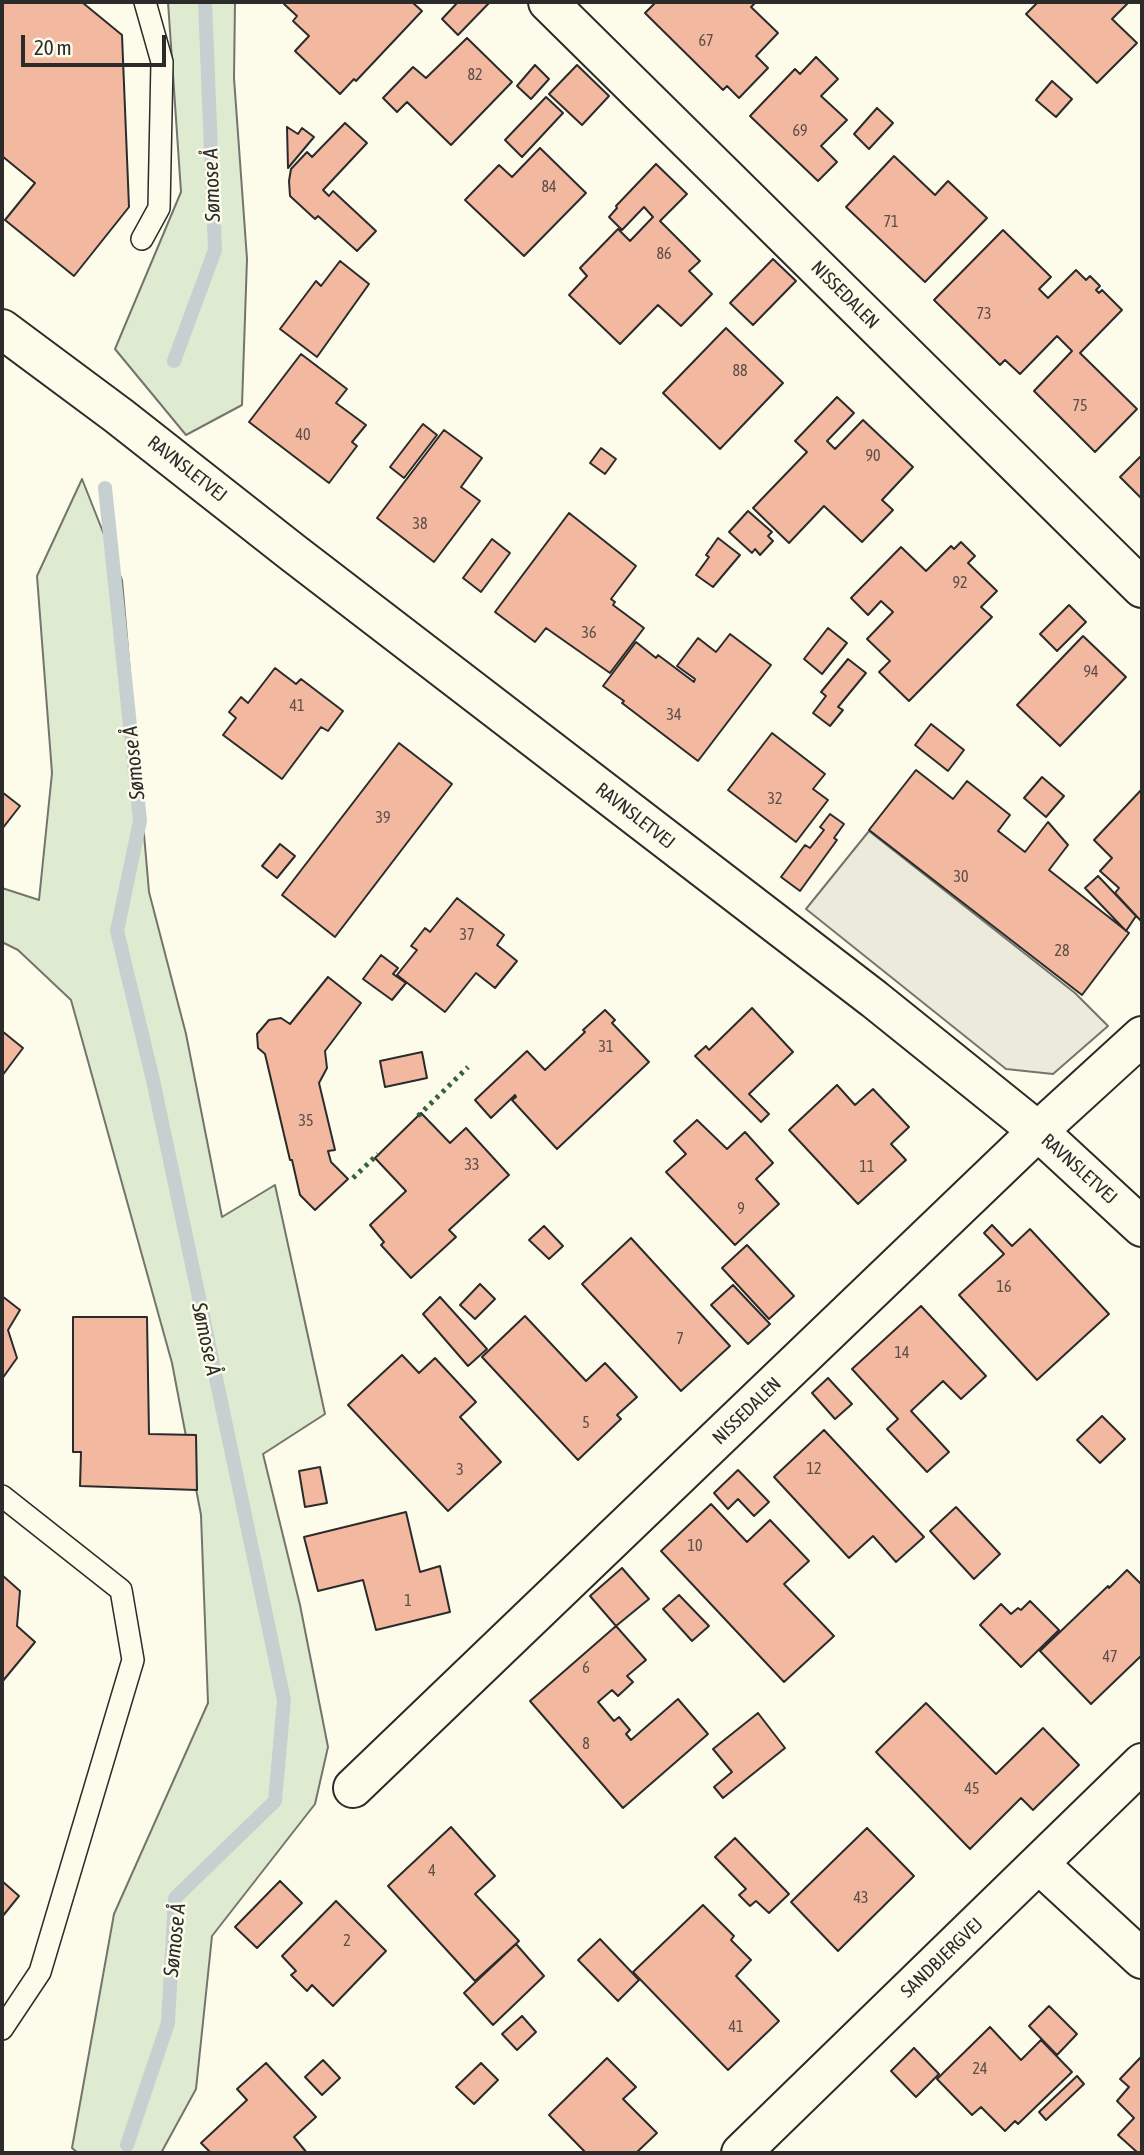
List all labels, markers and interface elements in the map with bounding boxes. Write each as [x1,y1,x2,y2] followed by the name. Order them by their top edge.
[24,21,170,65] scale bar
[698,31,714,51] house number: 67
[34,35,72,59] text: 20 m
[467,65,483,85] house number: 82
[792,121,808,141] house number: 69
[198,148,226,222] water label: Sømose Å
[541,177,557,197] house number: 84
[883,212,899,232] house number: 71
[656,244,672,264] house number: 86
[806,256,884,334] street label: NISSEDALEN
[976,304,992,324] house number: 73
[732,361,748,381] house number: 88
[1072,396,1088,416] house number: 75
[295,425,311,445] house number: 40
[143,431,231,507] street label: RAVNSLETVEJ
[865,446,881,466] house number: 90
[412,514,428,534] house number: 38
[952,573,968,593] house number: 92
[581,623,597,643] house number: 36
[1083,662,1099,682] house number: 94
[289,696,305,716] house number: 41
[666,705,682,725] house number: 34
[118,725,150,801] water label: Sømose Å
[591,778,679,854] street label: RAVNSLETVEJ
[767,789,783,809] house number: 32
[375,808,391,828] house number: 39
[953,867,969,887] house number: 30
[459,925,475,945] house number: 37
[1054,941,1070,961] house number: 28
[598,1037,614,1057] house number: 31
[298,1111,314,1131] house number: 35
[1036,1129,1122,1209] street label: RAVNSLETVEJ
[464,1155,480,1175] house number: 33
[859,1157,875,1177] house number: 11
[737,1199,745,1219] house number: 9
[996,1277,1012,1297] house number: 16
[186,1300,226,1378] water label: Sømose Å
[676,1329,684,1349] house number: 7
[894,1343,910,1363] house number: 14
[708,1373,786,1449] street label: NISSEDALEN
[582,1413,590,1433] house number: 5
[806,1459,822,1479] house number: 12
[456,1460,464,1480] house number: 3
[687,1536,703,1556] house number: 10
[404,1591,412,1611] house number: 1
[1102,1647,1118,1667] house number: 47
[582,1658,590,1678] house number: 6
[582,1734,590,1754] house number: 8
[964,1779,980,1799] house number: 45
[428,1861,436,1881] house number: 4
[853,1888,869,1908] house number: 43
[159,1902,191,1978] water label: Sømose Å
[896,1913,988,2003] street label: SANDBJERGVEJ
[343,1931,351,1951] house number: 2
[728,2017,744,2037] house number: 41
[972,2059,988,2079] house number: 24

